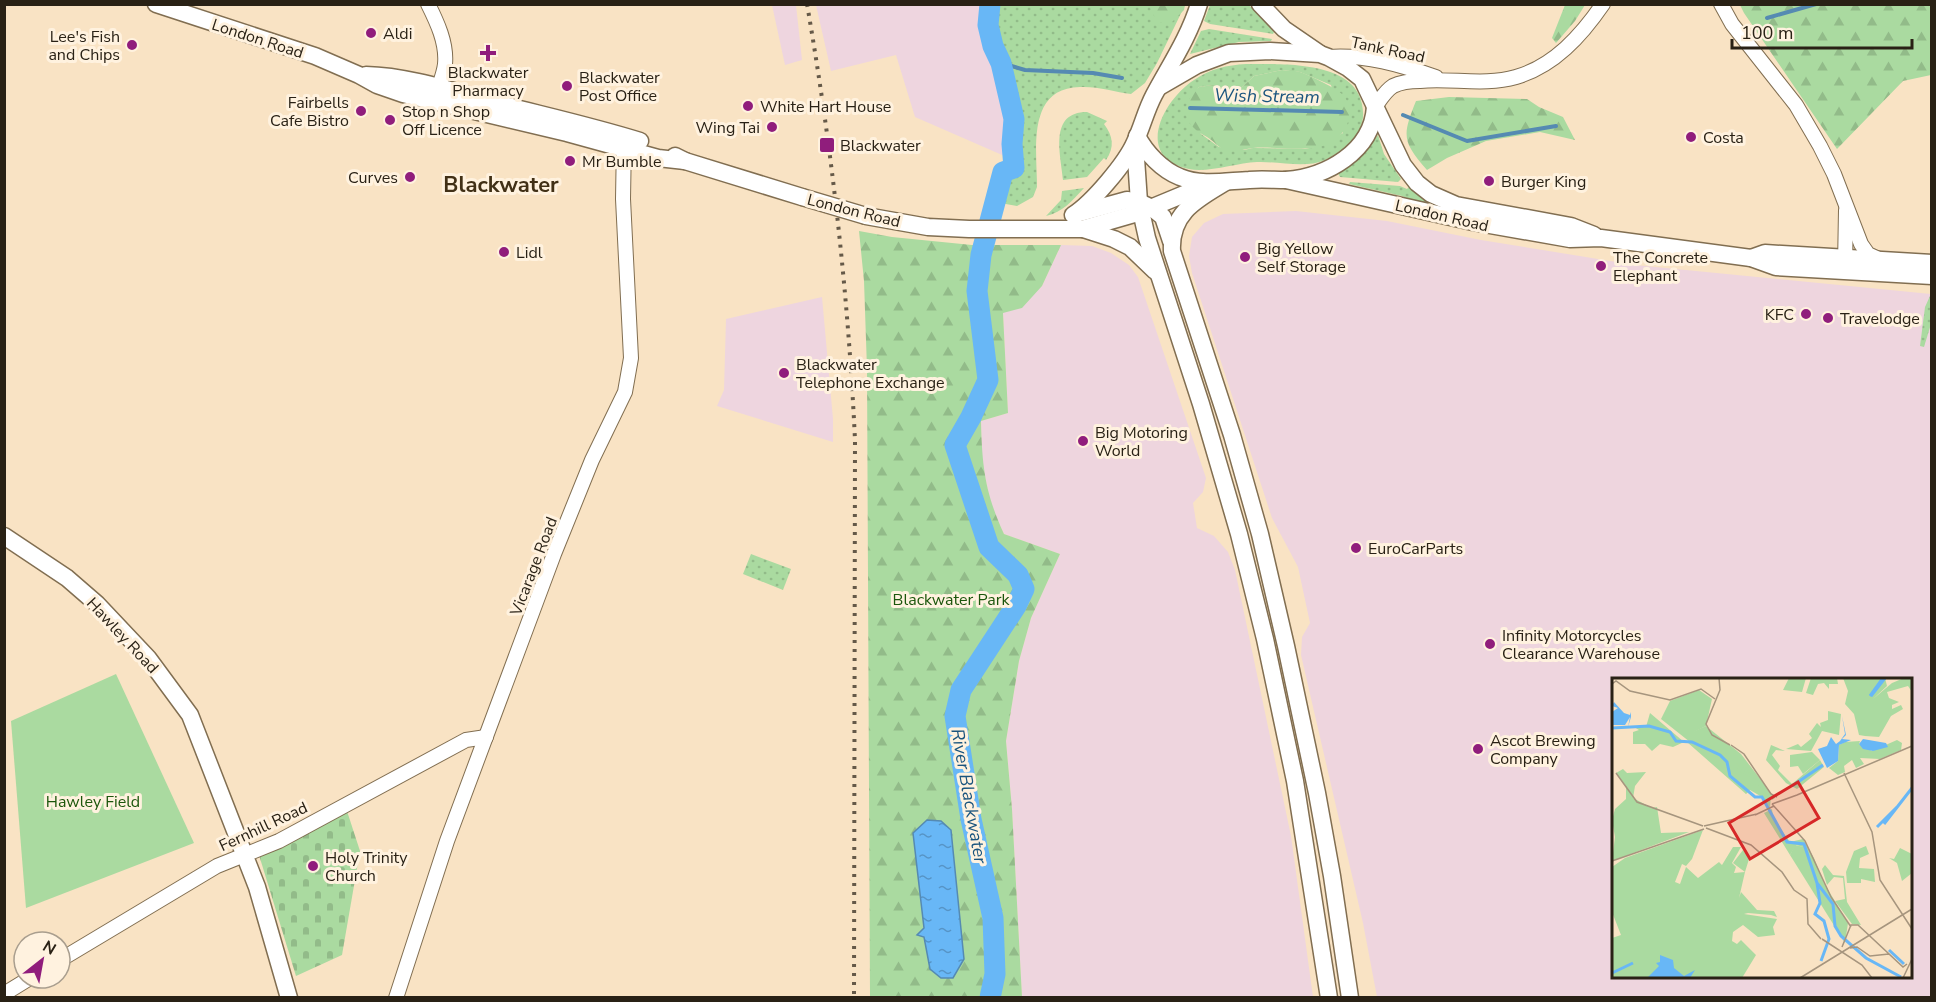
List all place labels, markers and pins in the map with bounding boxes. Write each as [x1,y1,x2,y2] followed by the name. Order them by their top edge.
[383,23,412,45] place label: Aldi
[48,26,120,66] place label: Lee's Fish and Chips
[364,26,378,40] marker: Aldi
[125,38,139,52] marker: Lee's Fish and Chips
[481,46,495,60] marker: Blackwater Pharmacy
[448,62,529,102] place label: Blackwater Pharmacy
[579,67,660,107] place label: Blackwater Post Office
[560,79,574,93] marker: Blackwater Post Office
[270,92,349,132] place label: Fairbells Cafe Bistro
[760,96,891,118] place label: White Hart House
[741,99,755,113] marker: White Hart House
[402,101,490,141] place label: Stop n Shop Off Licence
[354,104,368,118] marker: Fairbells Cafe Bistro
[383,113,397,127] marker: Stop n Shop Off Licence
[695,117,760,139] place label: Wing Tai
[765,120,779,134] marker: Wing Tai
[1703,127,1744,149] place label: Costa
[1684,130,1698,144] marker: Costa
[840,135,921,157] place label: Blackwater
[818,136,836,154] marker: Blackwater
[582,151,662,173] place label: Mr Bumble
[563,154,577,168] marker: Mr Bumble
[348,167,398,189] place label: Curves
[403,170,417,184] marker: Curves
[1501,171,1586,193] place label: Burger King
[1482,174,1496,188] marker: Burger King
[1257,238,1346,278] place label: Big Yellow Self Storage
[516,242,543,264] place label: Lidl
[497,245,511,259] marker: Lidl
[1613,247,1708,287] place label: The Concrete Elephant
[1238,250,1252,264] marker: Big Yellow Self Storage
[1594,259,1608,273] marker: The Concrete Elephant
[1765,304,1794,326] place label: KFC
[1799,307,1813,321] marker: KFC
[1840,308,1920,330] place label: Travelodge
[1821,311,1835,325] marker: Travelodge
[796,354,945,394] place label: Blackwater Telephone Exchange
[777,366,791,380] marker: Blackwater Telephone Exchange
[1095,422,1188,462] place label: Big Motoring World
[1076,434,1090,448] marker: Big Motoring World
[1368,538,1463,560] place label: EuroCarParts
[1349,541,1363,555] marker: EuroCarParts
[1502,625,1660,665] place label: Infinity Motorcycles Clearance Warehouse
[1483,637,1497,651] marker: Infinity Motorcycles Clearance Warehouse
[1490,730,1596,770] place label: Ascot Brewing Company
[1471,742,1485,756] marker: Ascot Brewing Company
[325,847,408,887] place label: Holy Trinity Church
[306,859,320,873] marker: Holy Trinity Church

